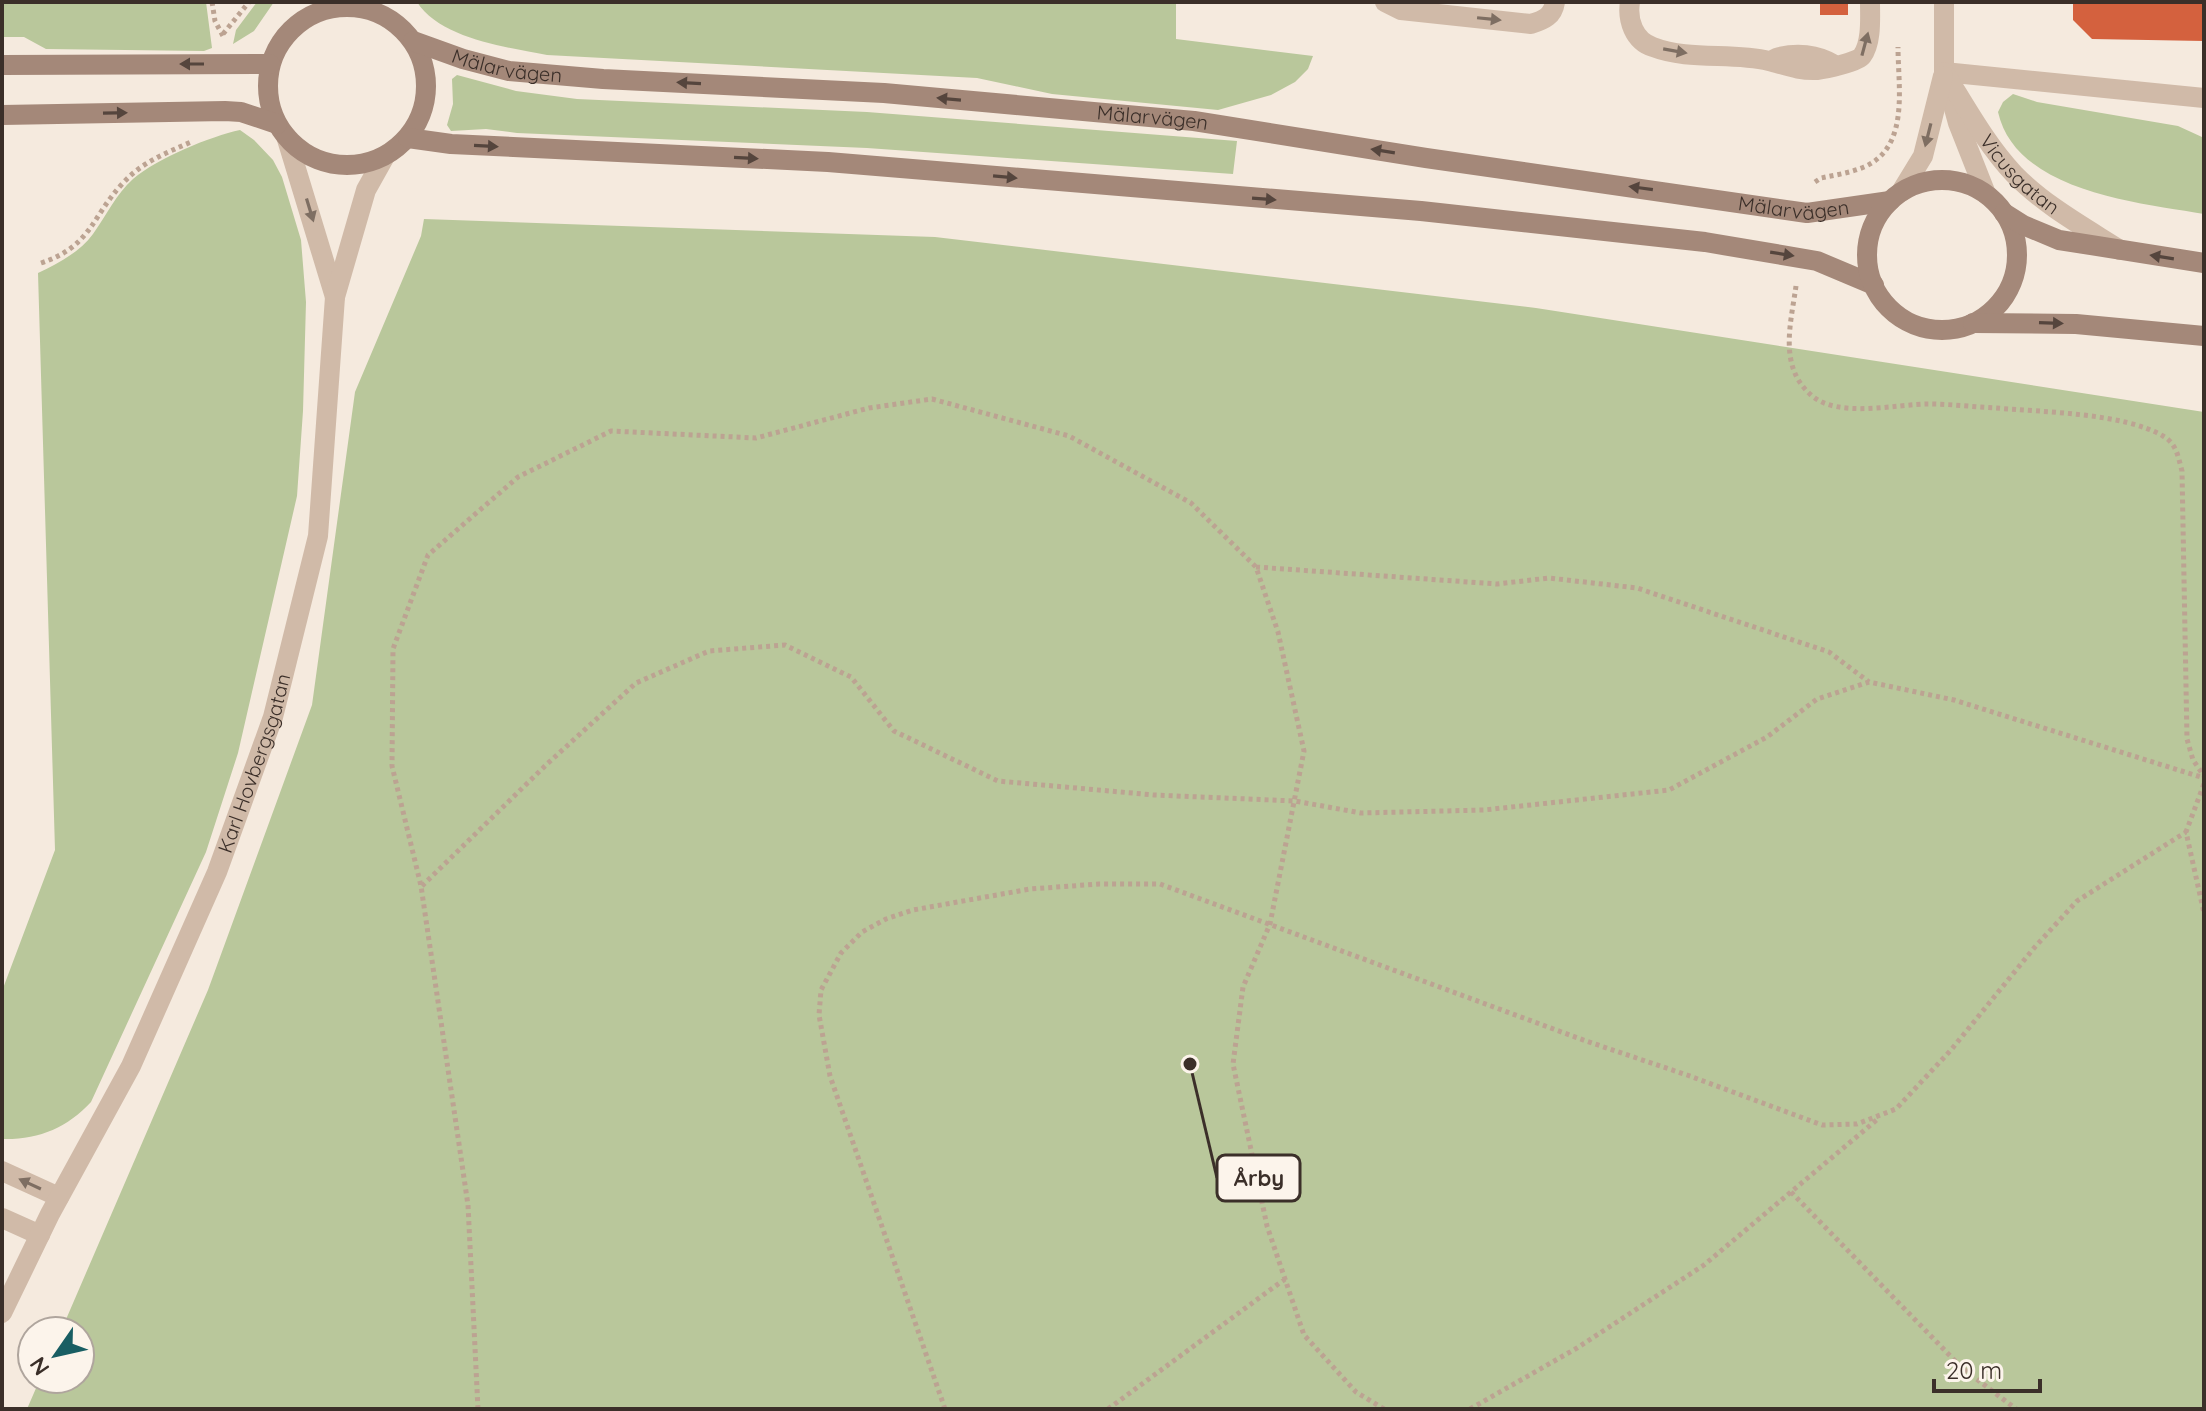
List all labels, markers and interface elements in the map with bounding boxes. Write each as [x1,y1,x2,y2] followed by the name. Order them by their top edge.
[1477,13,1502,26] one-way arrow
[1860,32,1872,57] one-way arrow
[449,43,563,87] street label: Mälarvägen
[1663,46,1688,58] one-way arrow
[179,58,204,70] one-way arrow
[676,77,701,90] one-way arrow
[936,93,961,106] one-way arrow
[1096,99,1210,135] street label: Mälarvägen
[103,106,128,119] one-way arrow
[1922,122,1934,147] one-way arrow
[1975,129,2065,219] street label: Vicusgatan
[474,140,499,153] one-way arrow
[1370,144,1395,157] one-way arrow
[734,152,759,165] one-way arrow
[993,171,1018,184] one-way arrow
[1628,181,1653,194] one-way arrow
[1737,190,1851,226] street label: Mälarvägen
[1252,193,1277,206] one-way arrow
[304,198,316,223] one-way arrow
[1770,249,1795,261] one-way arrow
[2149,250,2174,263] one-way arrow
[2039,317,2064,330] one-way arrow
[212,671,295,856] street label: Karl Hovbergsgatan
[1217,1155,1300,1201] callout: Årby
[1234,1164,1284,1192] text: Årby
[19,1177,42,1191] one-way arrow
[16,1315,96,1395] north arrow
[1934,1343,2040,1393] scale bar
[23,1352,56,1381] text: N
[1946,1355,2002,1385] text: 20 m

